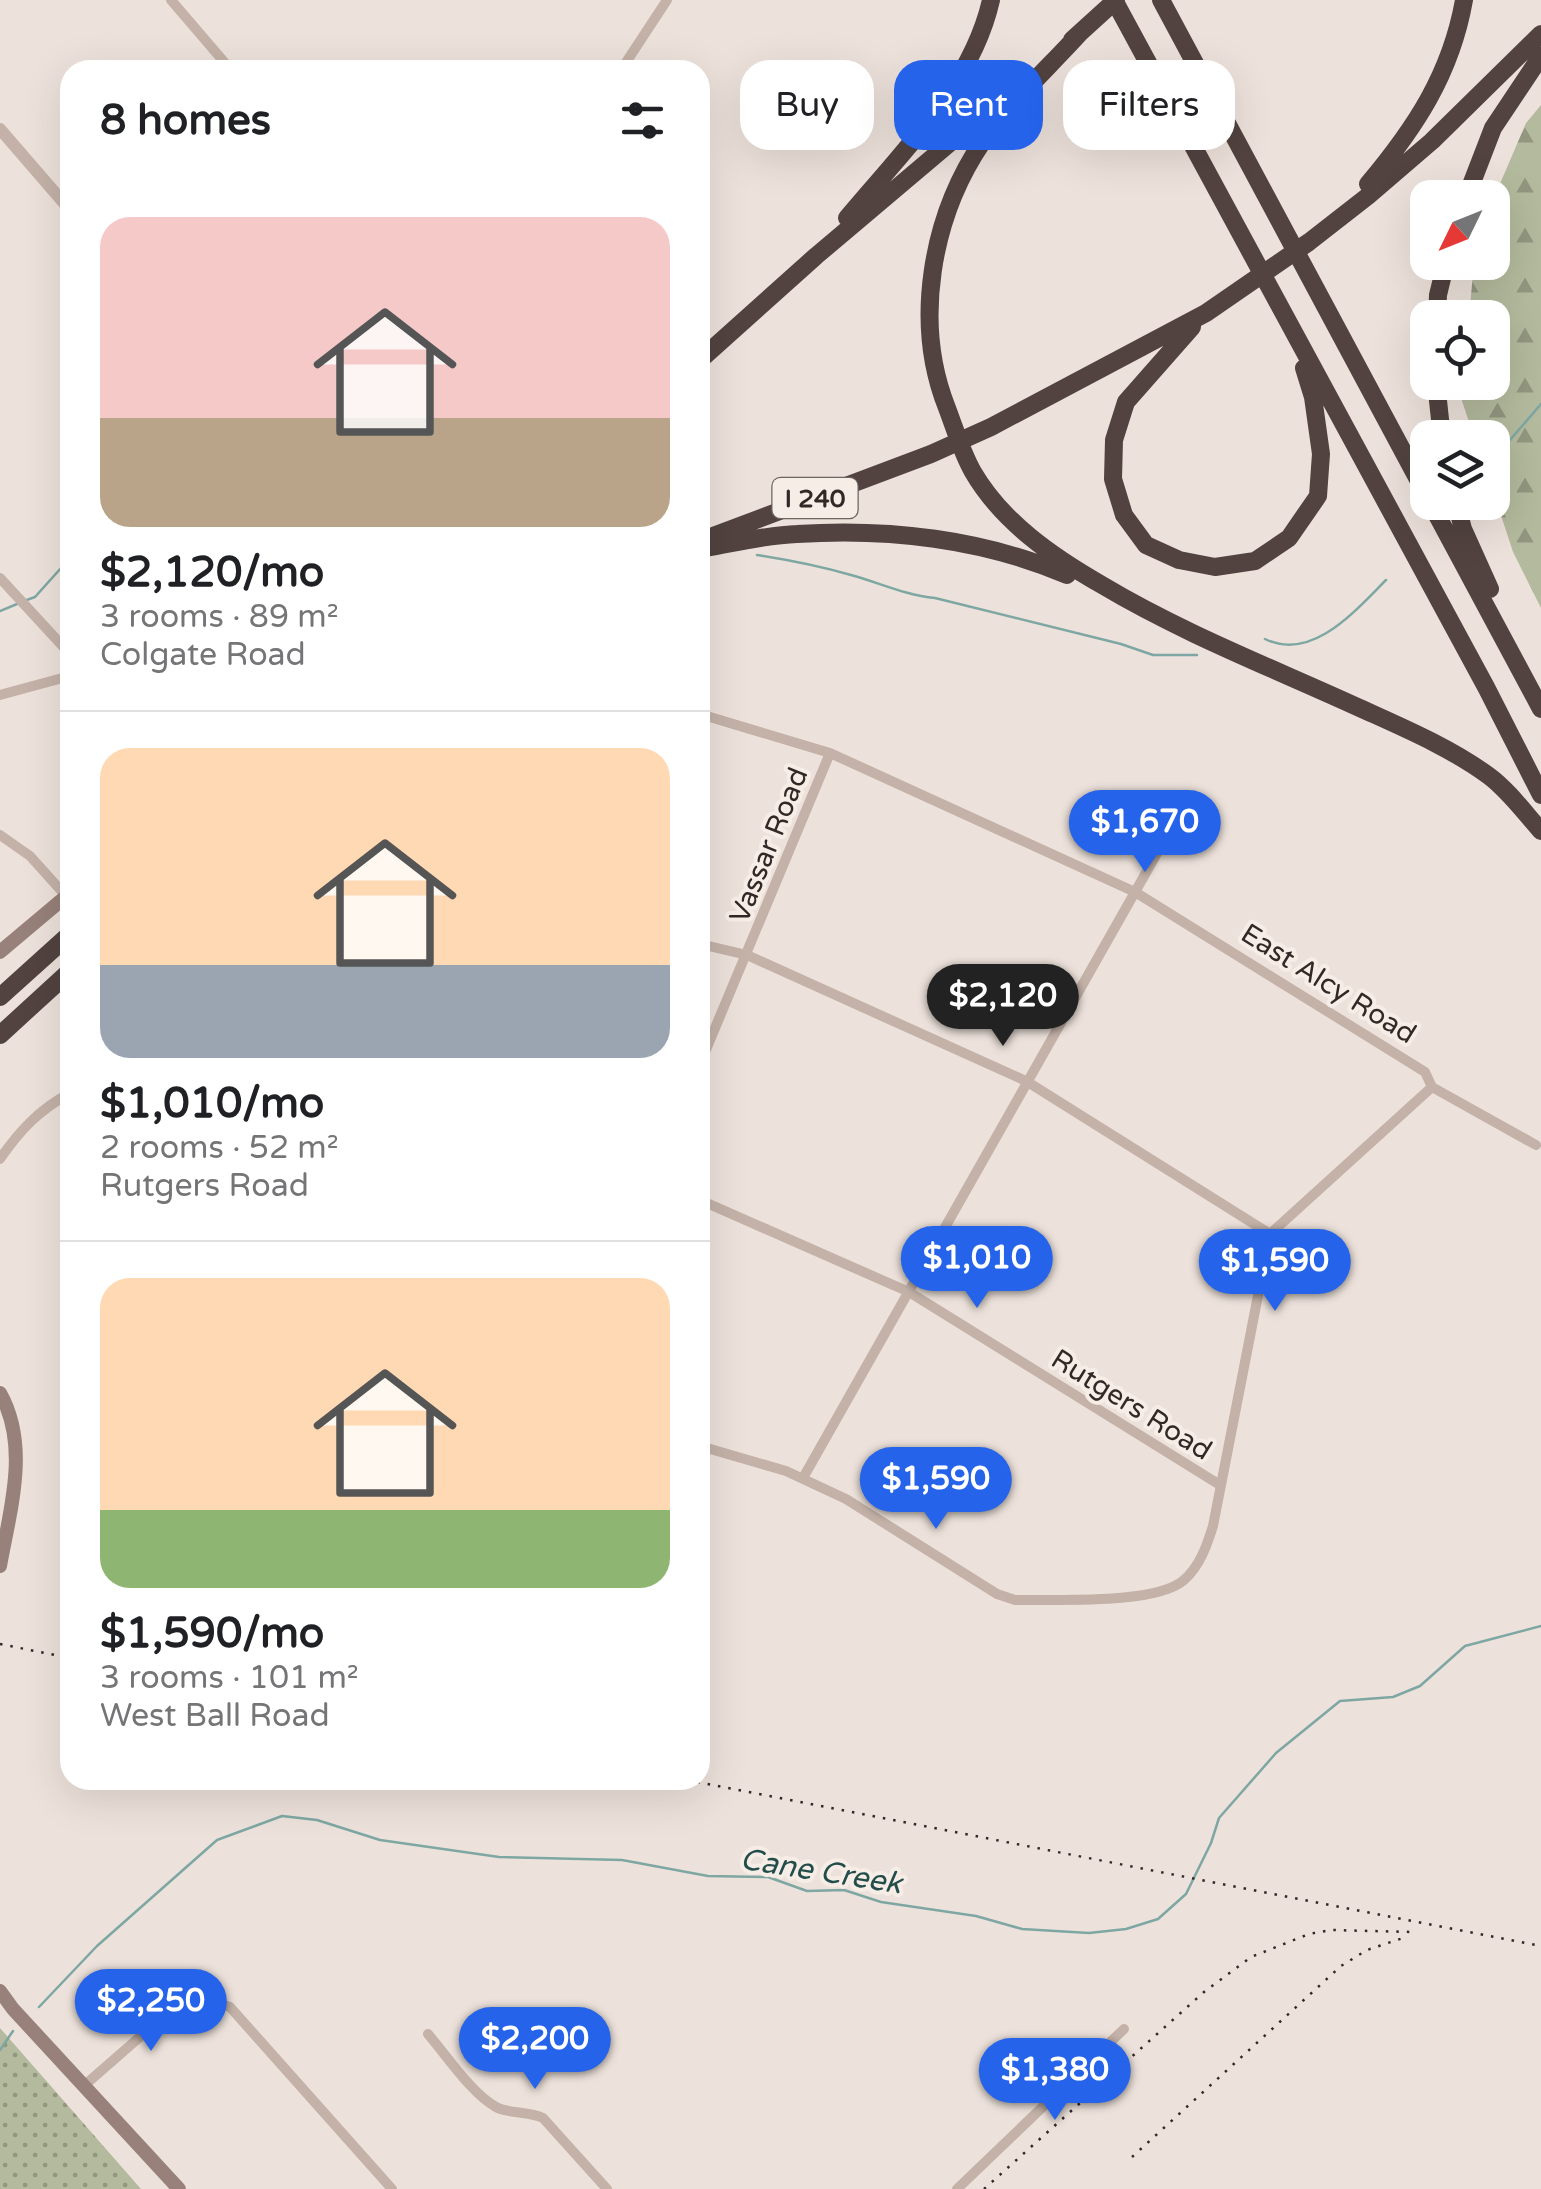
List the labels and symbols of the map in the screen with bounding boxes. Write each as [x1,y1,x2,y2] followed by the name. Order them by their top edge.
[1410,180,1510,280] north arrow
[772,478,858,518] road number: I 240
[722,763,816,928] street label: Vassar Road
[1064,790,1226,875] pin: $1,670
[1235,916,1422,1051] street label: East Alcy Road
[922,964,1084,1049] pin: $2,120
[896,1226,1058,1311] pin: $1,010
[1194,1229,1356,1314] pin: $1,590
[1045,1342,1218,1468] street label: Rutgers Road
[855,1447,1017,1532] pin: $1,590
[738,1840,907,1903] water label: Cane Creek
[70,1969,232,2054] pin: $2,250
[454,2007,616,2092] pin: $2,200
[974,2038,1136,2123] pin: $1,380

